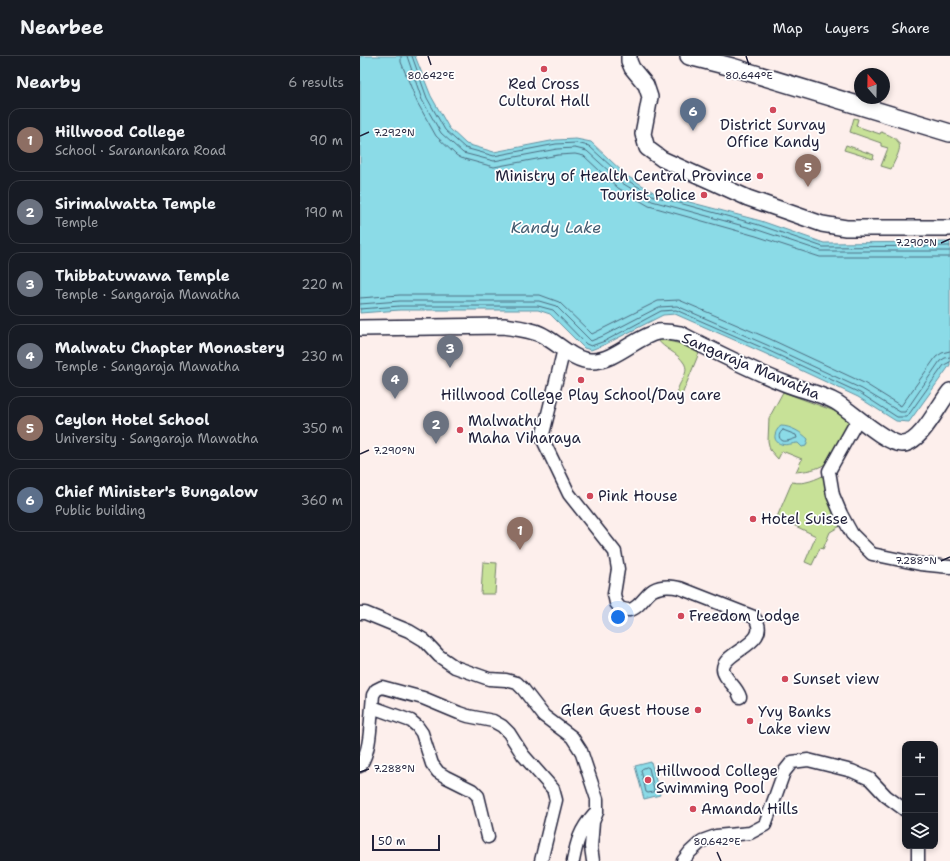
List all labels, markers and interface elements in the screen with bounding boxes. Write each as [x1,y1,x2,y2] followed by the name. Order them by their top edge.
[20,15,104,40] text: Nearbee
[773,19,803,37] text: Map
[825,19,869,37] text: Layers
[891,19,930,37] text: Share
[539,64,549,74] marker: Red Cross Cultural Hall
[854,68,890,104] north arrow
[408,69,454,82] text: 80.642°E
[725,69,773,82] text: 80.644°E
[16,71,81,93] text: Nearby
[288,74,344,91] text: 6 results
[499,74,590,111] place label: Red Cross Cultural Hall
[680,98,706,131] pin: 6
[768,105,778,115] marker: District Survay Office Kandy
[720,115,826,152] place label: District Survay Office Kandy
[55,122,185,142] text: Hillwood College
[373,126,415,139] text: 7.292°N
[27,132,33,149] text: 1
[309,132,343,149] text: 90 m
[55,142,226,159] text: School · Saranankara Road
[795,154,821,187] pin: 5
[495,166,752,186] place label: Ministry of Health Central Province
[755,171,765,181] marker: Ministry of Health Central Province
[600,185,696,205] place label: Tourist Police
[699,190,709,200] marker: Tourist Police
[55,194,216,214] text: Sirimalwatta Temple
[25,204,35,221] text: 2
[304,204,343,221] text: 190 m
[55,214,98,231] text: Temple
[511,217,601,238] water label: Kandy Lake
[895,236,937,249] text: 7.290°N
[55,266,230,286] text: Thibbatuwawa Temple
[25,276,35,293] text: 3
[301,276,343,293] text: 220 m
[55,286,240,303] text: Temple · Sangaraja Mawatha
[679,328,824,404] street label: Sangaraja Mawatha
[437,335,463,368] pin: 3
[55,338,285,358] text: Malwatu Chapter Monastery
[25,348,35,365] text: 4
[301,348,343,365] text: 230 m
[55,358,240,375] text: Temple · Sangaraja Mawatha
[382,366,408,399] pin: 4
[576,375,586,385] marker: Hillwood College Play School/Day care
[441,385,721,405] place label: Hillwood College Play School/Day care
[55,410,209,430] text: Ceylon Hotel School
[423,411,449,444] pin: 2
[468,411,581,448] place label: Malwathu Maha Viharaya
[26,420,34,437] text: 5
[302,420,343,437] text: 350 m
[455,425,465,435] marker: Malwathu Maha Viharaya
[55,430,258,447] text: University · Sangaraja Mawatha
[373,444,415,457] text: 7.290°N
[55,482,258,502] text: Chief Minister's Bungalow
[598,486,678,506] place label: Pink House
[585,491,595,501] marker: Pink House
[25,492,35,509] text: 6
[301,492,343,509] text: 360 m
[55,502,146,519] text: Public building
[761,509,848,529] place label: Hotel Suisse
[748,514,758,524] marker: Hotel Suisse
[507,517,533,550] pin: 1
[895,554,937,567] text: 7.288°N
[689,606,800,626] place label: Freedom Lodge
[608,607,628,627] your location
[676,611,686,621] marker: Freedom Lodge
[793,669,879,689] place label: Sunset view
[780,674,790,684] marker: Sunset view
[561,700,690,720] place label: Glen Guest House
[758,702,831,739] place label: Yvy Banks Lake view
[693,705,703,715] marker: Glen Guest House
[745,716,755,726] marker: Yvy Banks Lake view
[902,741,938,849] map controls
[902,741,938,777] button: +
[656,761,778,798] place label: Hillwood College Swimming Pool
[373,762,415,775] text: 7.288°N
[643,775,653,785] marker: Hillwood College Swimming Pool
[902,777,938,813] button: −
[701,799,799,819] place label: Amanda Hills
[688,804,698,814] marker: Amanda Hills
[902,813,938,849] button: layers
[372,833,440,852] scale bar
[378,834,406,849] text: 50 m
[694,835,740,848] text: 80.642°E

